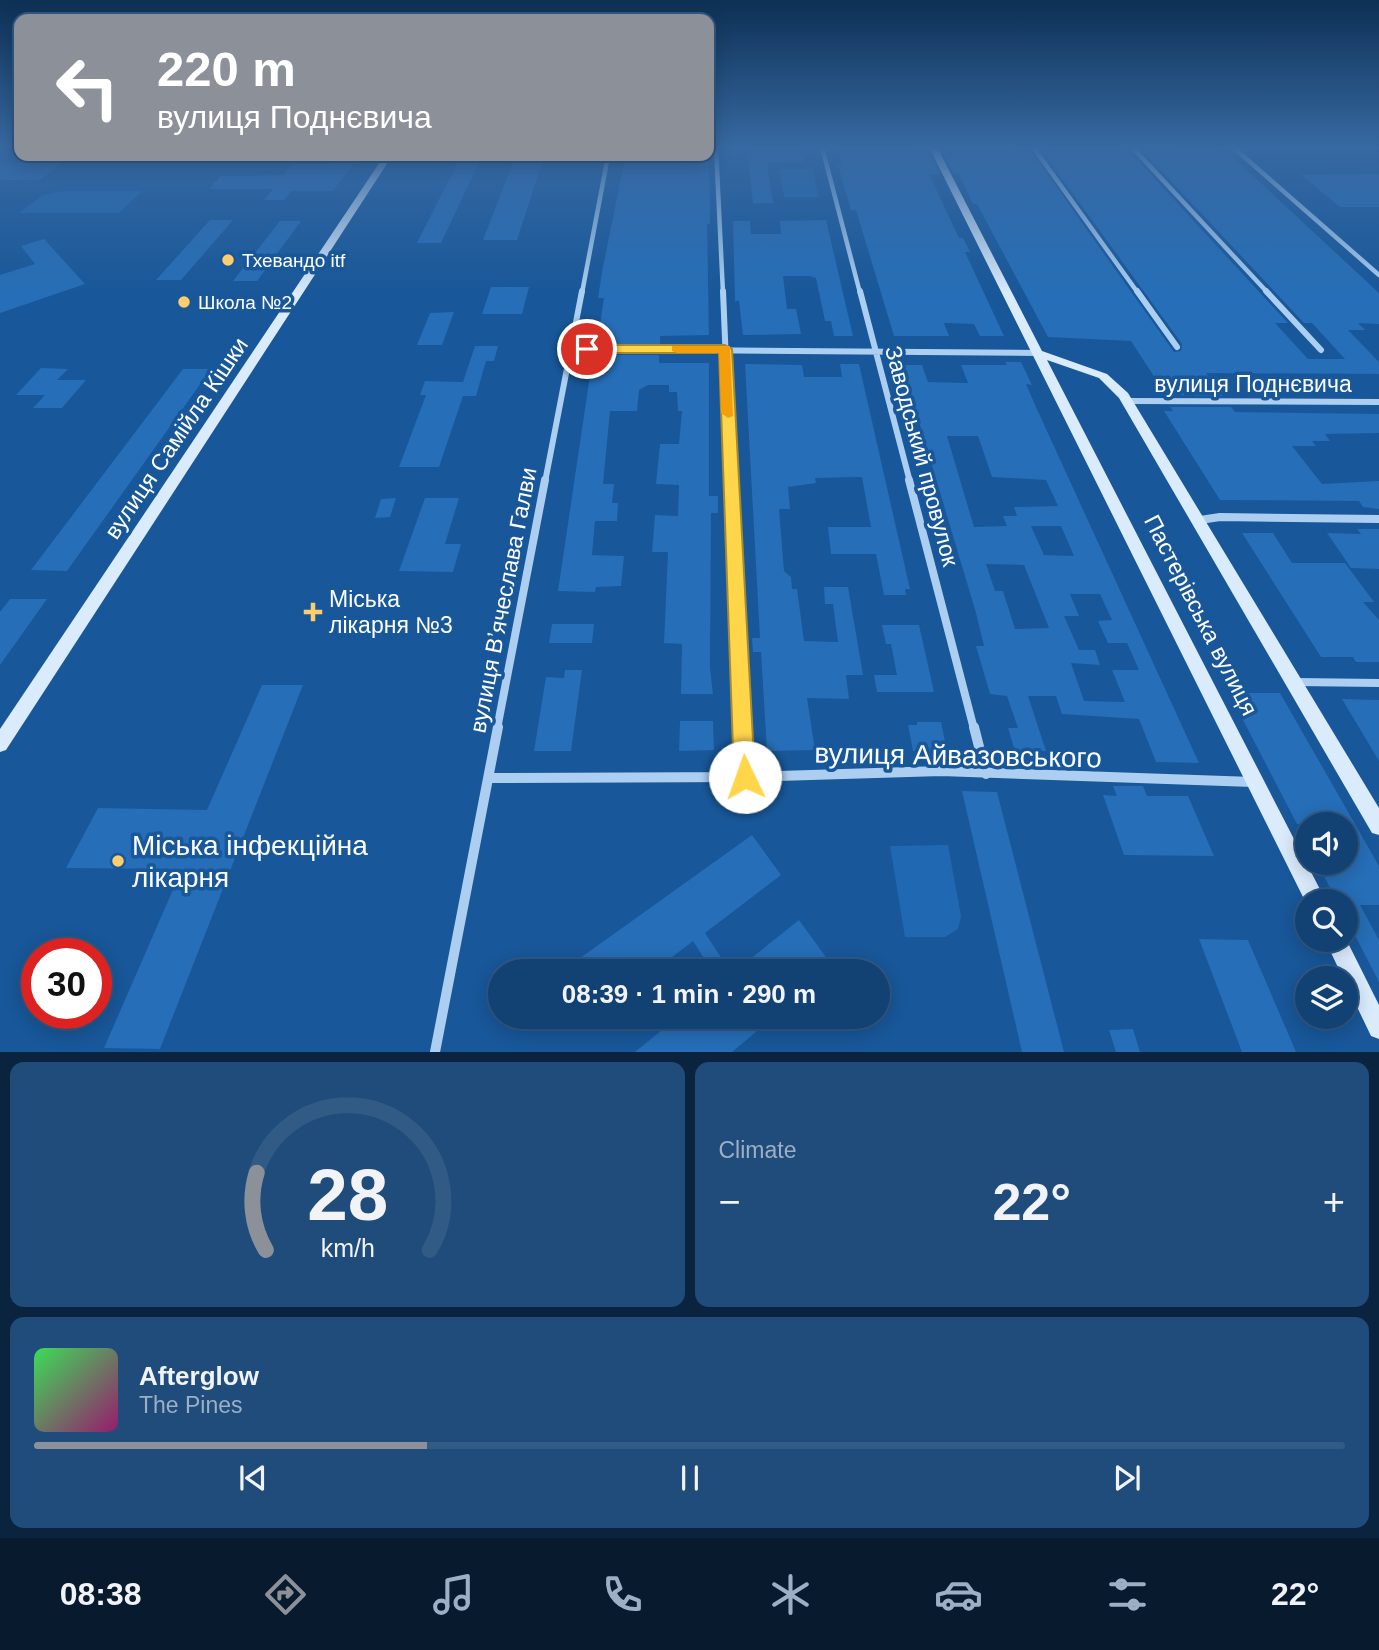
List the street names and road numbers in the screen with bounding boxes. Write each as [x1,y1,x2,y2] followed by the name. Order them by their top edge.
[99,333,253,543] street label: вулиця Самійла Кішки
[880,343,964,570] street label: Заводський провулок
[1154,371,1352,397] street label: вулиця Поднєвича
[464,465,542,735] street label: вулиця Вʼячеслава Галви
[1139,510,1263,720] street label: Пастерівська вулиця
[814,737,1102,774] street label: вулиця Айвазовського

